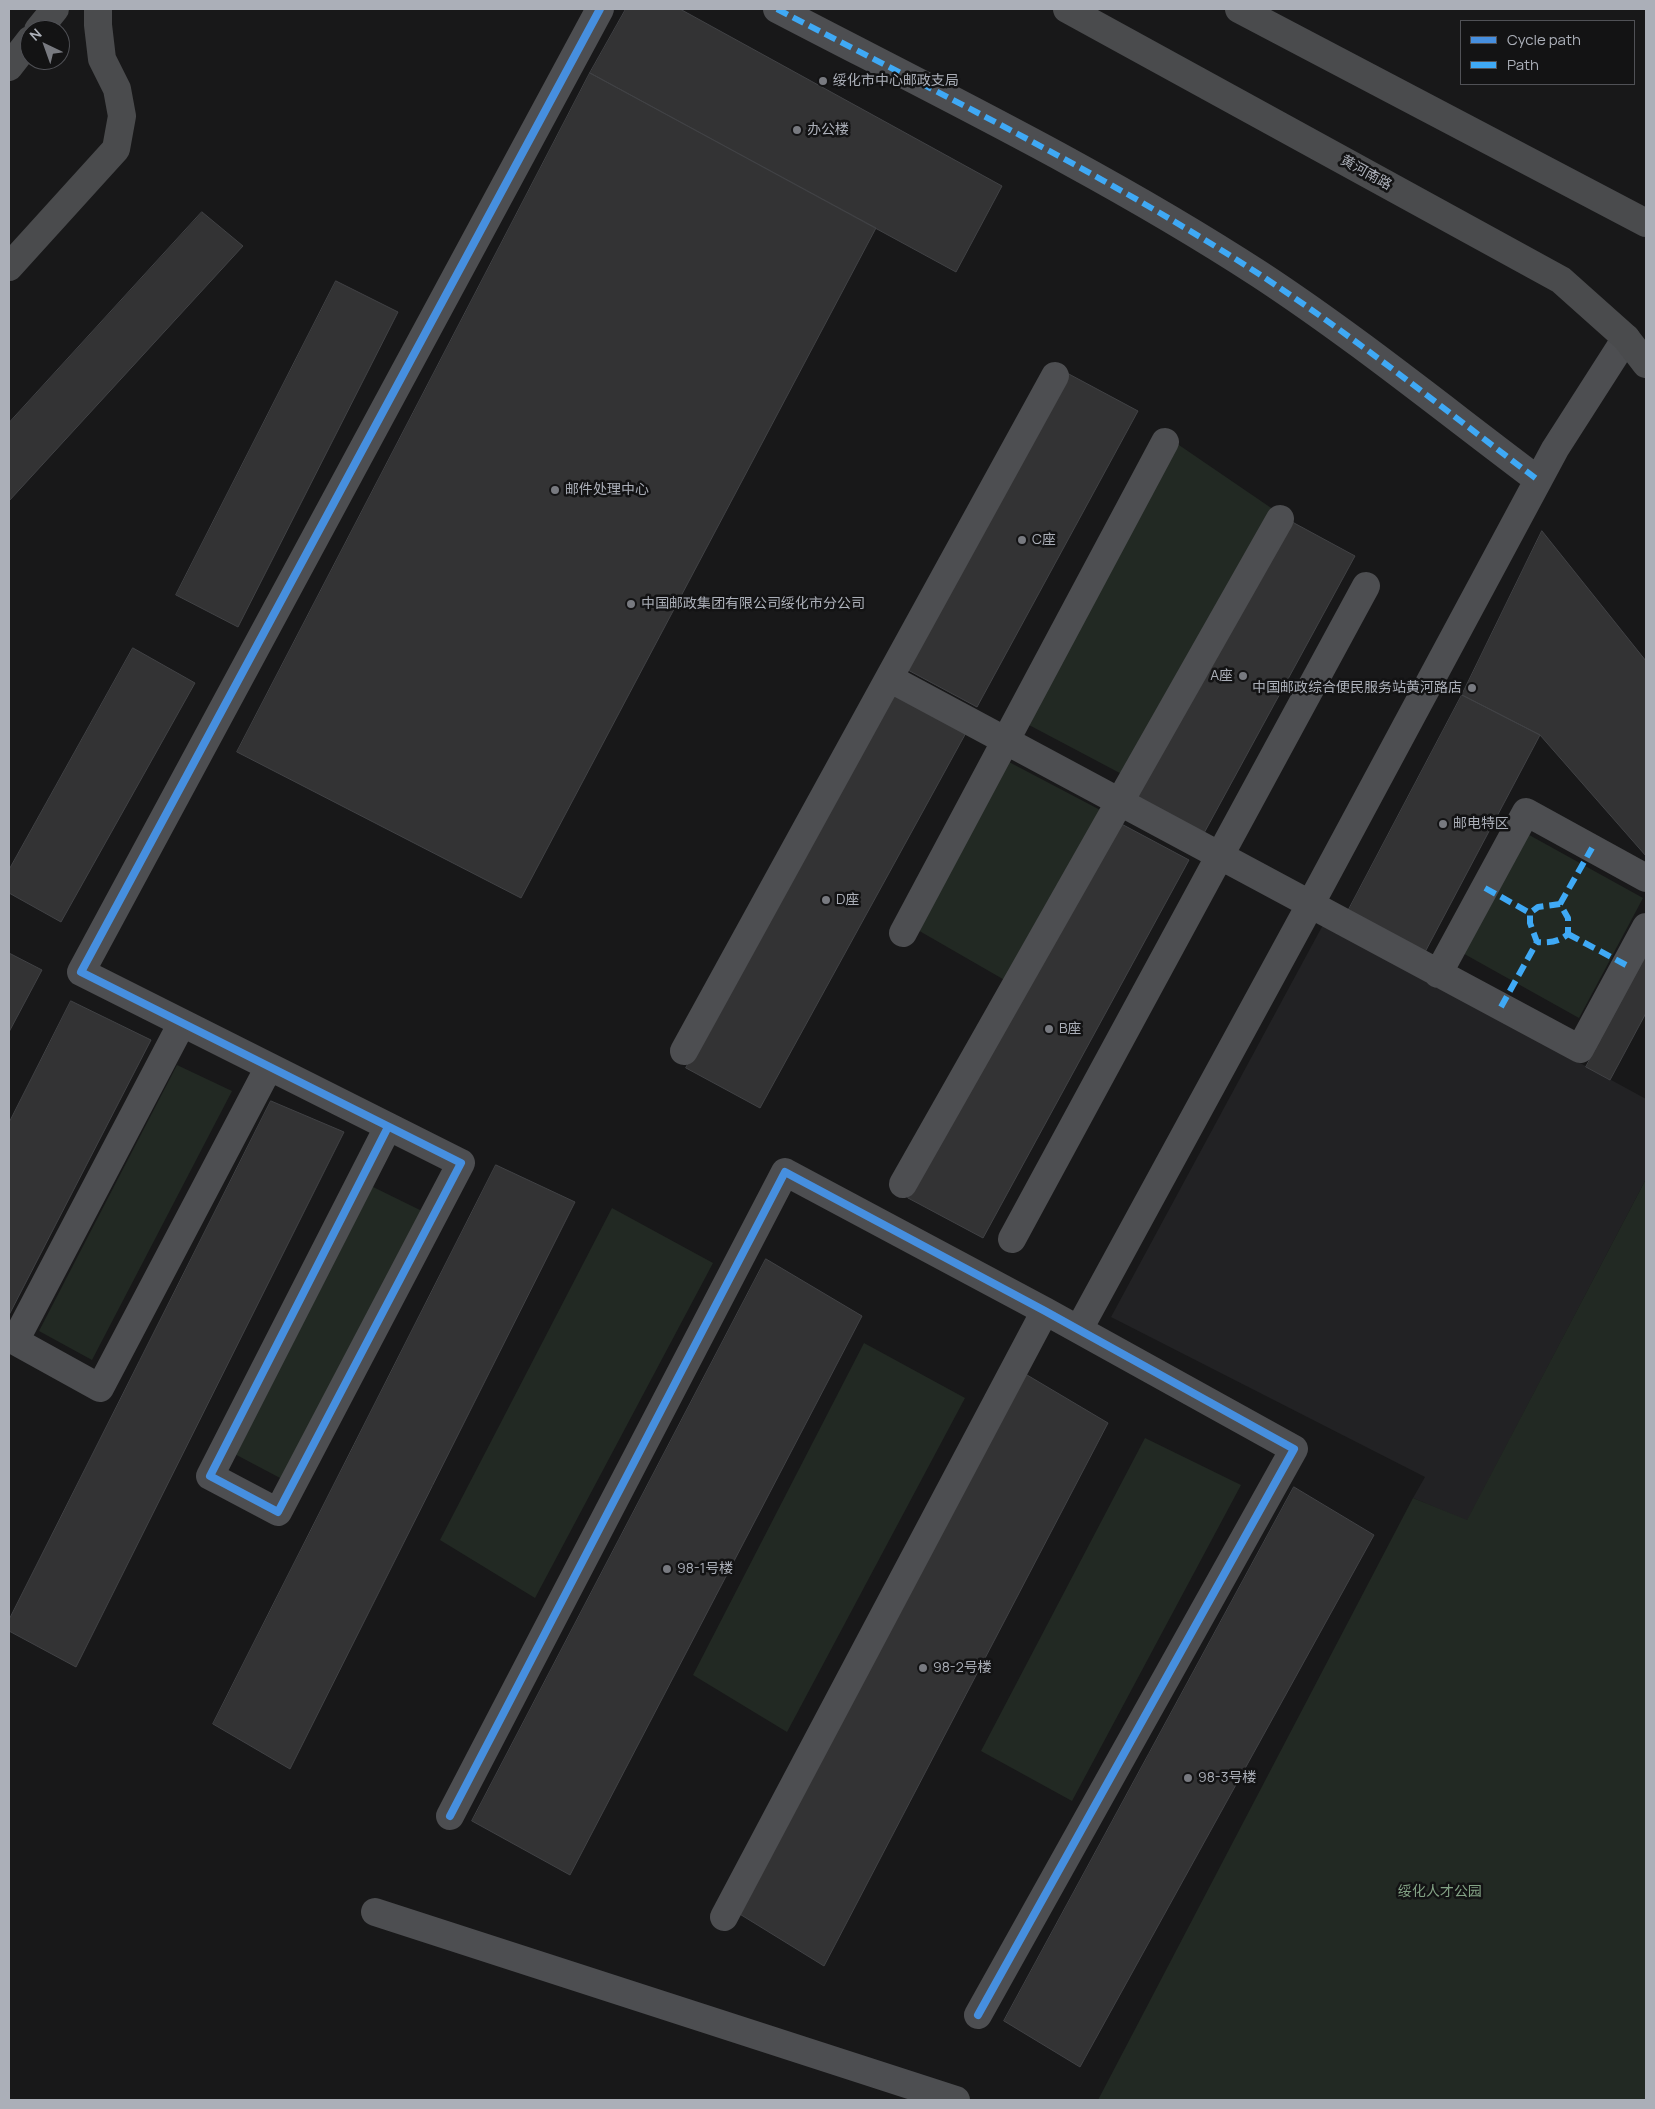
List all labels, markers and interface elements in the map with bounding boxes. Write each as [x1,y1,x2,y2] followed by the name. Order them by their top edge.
[20,20,70,70] north arrow
[1460,20,1635,85] legend
[25,24,45,45] text: N
[1507,29,1581,50] text: Cycle path
[1507,54,1539,75] text: Path
[833,73,959,89] place label: 绥化市中心邮政支局
[817,75,829,87] marker: 绥化市中心邮政支局
[807,122,849,138] place label: 办公楼
[791,124,803,136] marker: 办公楼
[1337,152,1395,194] street label: 黄河南路
[565,482,649,498] place label: 邮件处理中心
[549,484,561,496] marker: 邮件处理中心
[1032,532,1056,548] place label: C座
[1016,534,1028,546] marker: C座
[641,596,865,612] place label: 中国邮政集团有限公司绥化市分公司
[625,598,637,610] marker: 中国邮政集团有限公司绥化市分公司
[1210,668,1233,684] place label: A座
[1237,670,1249,682] marker: A座
[1252,680,1462,696] place label: 中国邮政综合便民服务站黄河路店
[1466,682,1478,694] marker: 中国邮政综合便民服务站黄河路店
[1453,816,1509,832] place label: 邮电特区
[1437,818,1449,830] marker: 邮电特区
[836,892,859,908] place label: D座
[820,894,832,906] marker: D座
[1059,1021,1082,1037] place label: B座
[1043,1023,1055,1035] marker: B座
[677,1561,733,1577] place label: 98-1号楼
[661,1563,673,1575] marker: 98-1号楼
[933,1660,992,1676] place label: 98-2号楼
[917,1662,929,1674] marker: 98-2号楼
[1198,1770,1256,1786] place label: 98-3号楼
[1182,1772,1194,1784] marker: 98-3号楼
[1398,1884,1482,1900] park label: 绥化人才公园

